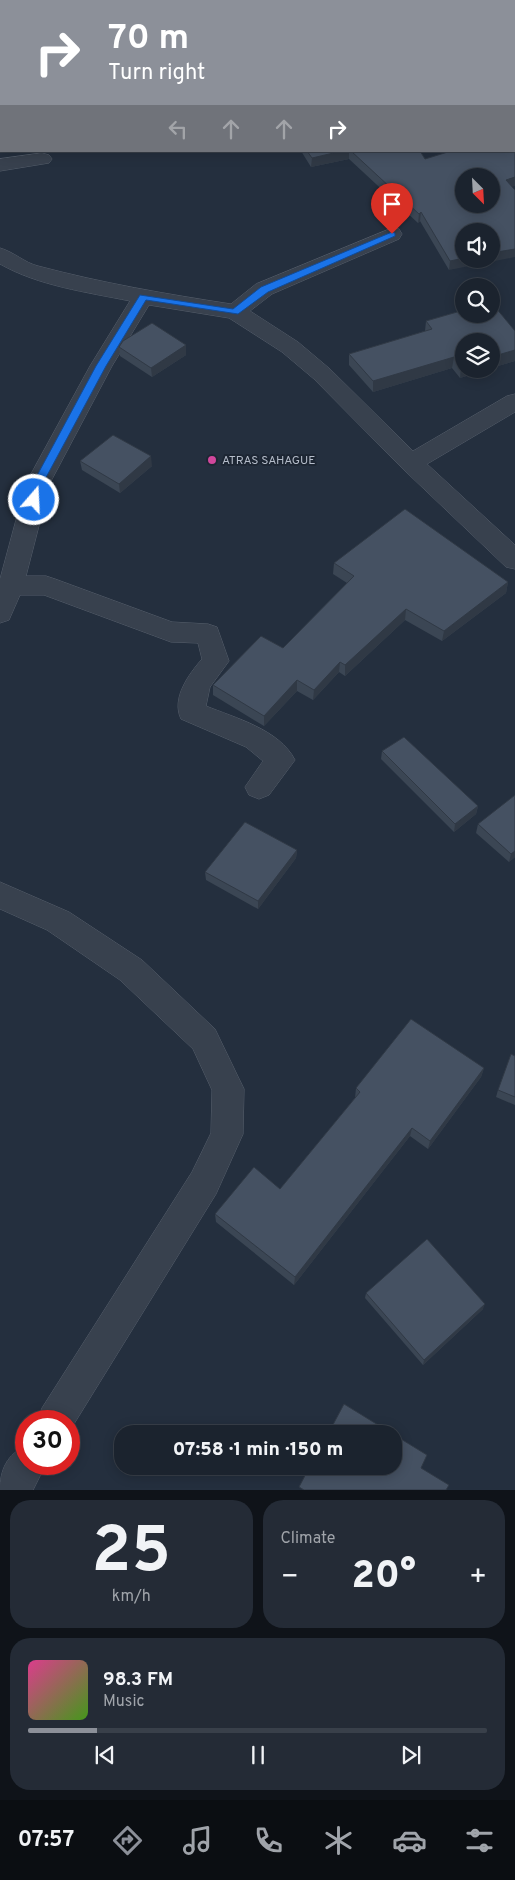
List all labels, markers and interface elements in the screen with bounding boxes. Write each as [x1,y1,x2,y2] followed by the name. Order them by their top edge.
[108,17,189,61] text: 70 m
[25,20,90,85] icon: right
[108,60,205,87] text: Turn right
[164,115,192,143] icon: left
[217,115,245,143] icon: ahead
[270,115,298,143] icon: ahead
[323,115,351,143] icon: right
[455,168,500,212] north arrow
[455,168,500,378] map controls
[371,183,413,234] pin
[378,190,406,218] icon: arrive
[455,223,500,268] button: sound
[455,278,500,323] button: search
[455,333,500,378] button: layers
[222,453,316,469] place label: ATRAS SAHAGUE
[206,454,218,466] marker: ATRAS SAHAGUE
[7,473,59,525] position arrow
[15,1410,80,1475] speed limit sign: 30
[173,1438,343,1462] text: 07:58 · 1 min · 150 m
[92,1513,171,1595] text: 25
[281,1529,335,1549] text: Climate
[352,1553,416,1602] text: 20°
[281,1560,299,1596] text: −
[469,1560,487,1596] text: +
[112,1587,151,1607] text: km/h
[103,1668,173,1692] text: 98.3 FM
[103,1692,144,1712] text: Music
[91,1741,119,1769] icon: previous
[244,1741,272,1769] icon: pause
[397,1741,425,1769] icon: next
[110,1823,145,1858] icon: directions
[180,1823,215,1858] icon: music
[251,1823,286,1858] icon: phone
[321,1823,356,1858] icon: climate
[392,1823,427,1858] icon: car
[462,1823,497,1858] icon: filters
[18,1827,74,1854] text: 07:57

